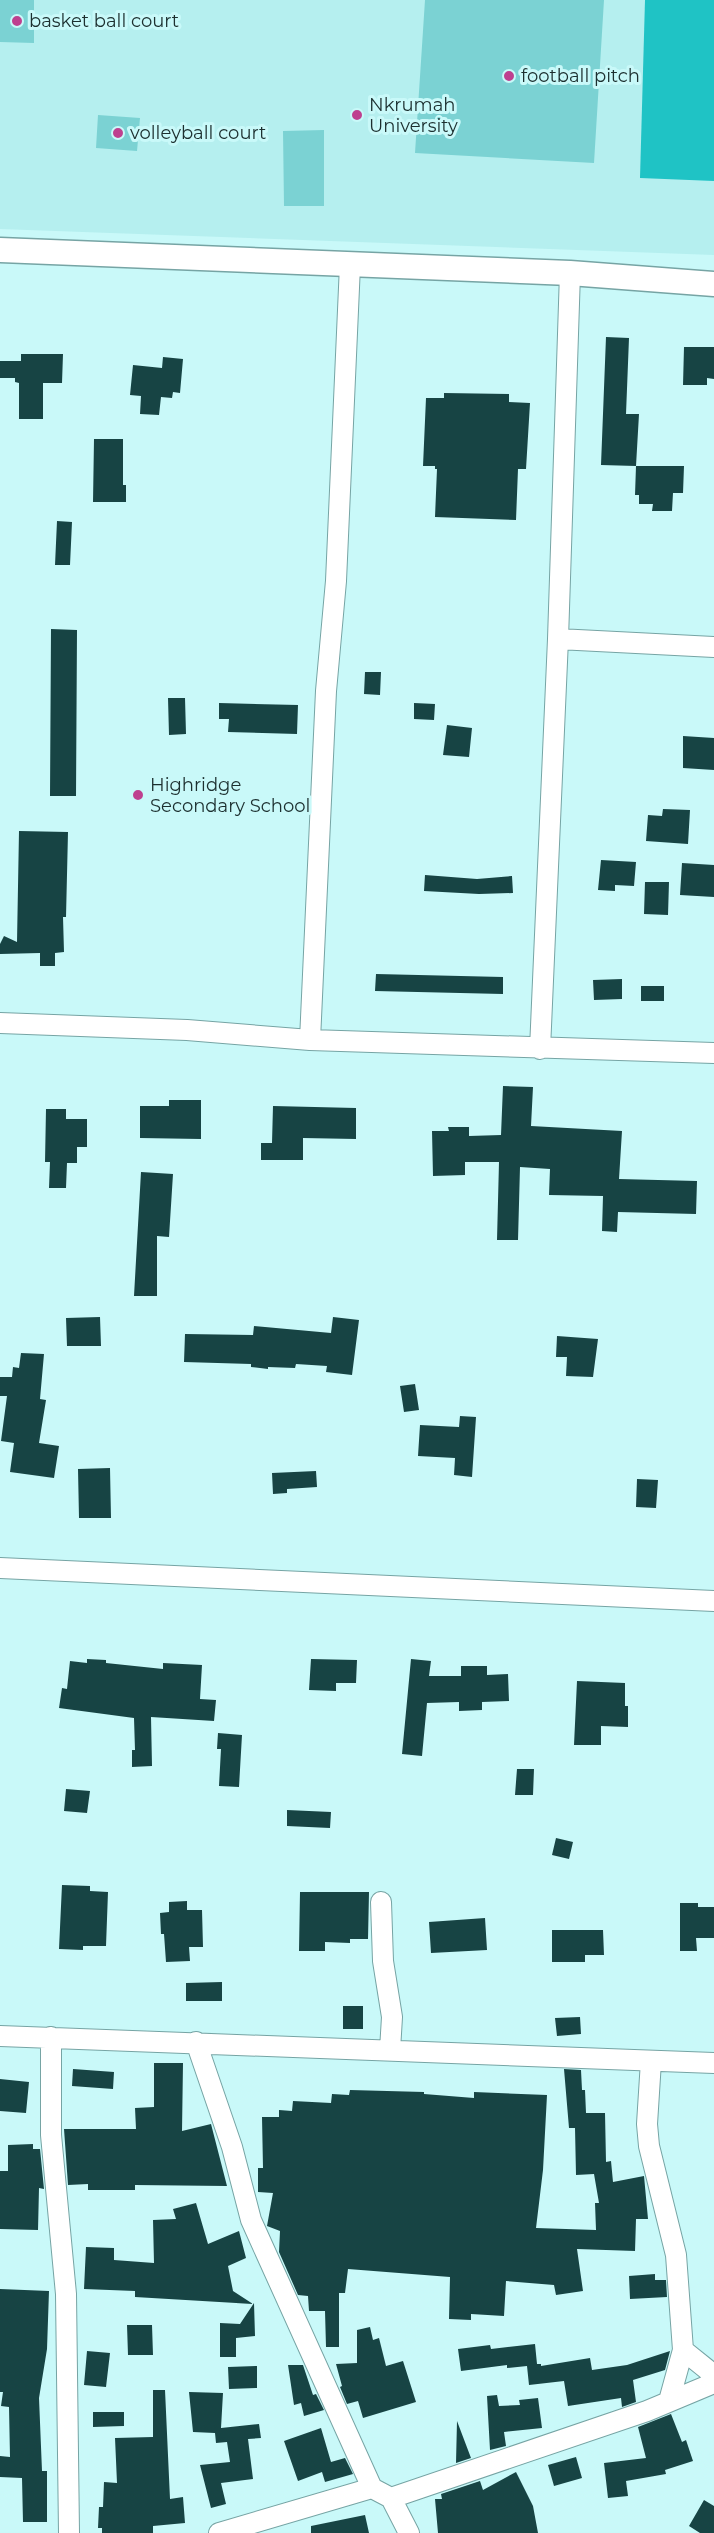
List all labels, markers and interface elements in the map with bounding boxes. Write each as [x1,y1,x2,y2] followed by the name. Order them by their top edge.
[29,10,179,32] place label: basket ball court
[10,14,24,28] marker: basket ball court
[521,65,640,87] place label: football pitch
[502,69,516,83] marker: football pitch
[369,94,458,137] place label: Nkrumah University
[350,108,364,122] marker: Nkrumah University
[130,122,266,144] place label: volleyball court
[111,126,125,140] marker: volleyball court
[150,774,310,817] place label: Highridge Secondary School
[131,788,145,802] marker: Highridge Secondary School

